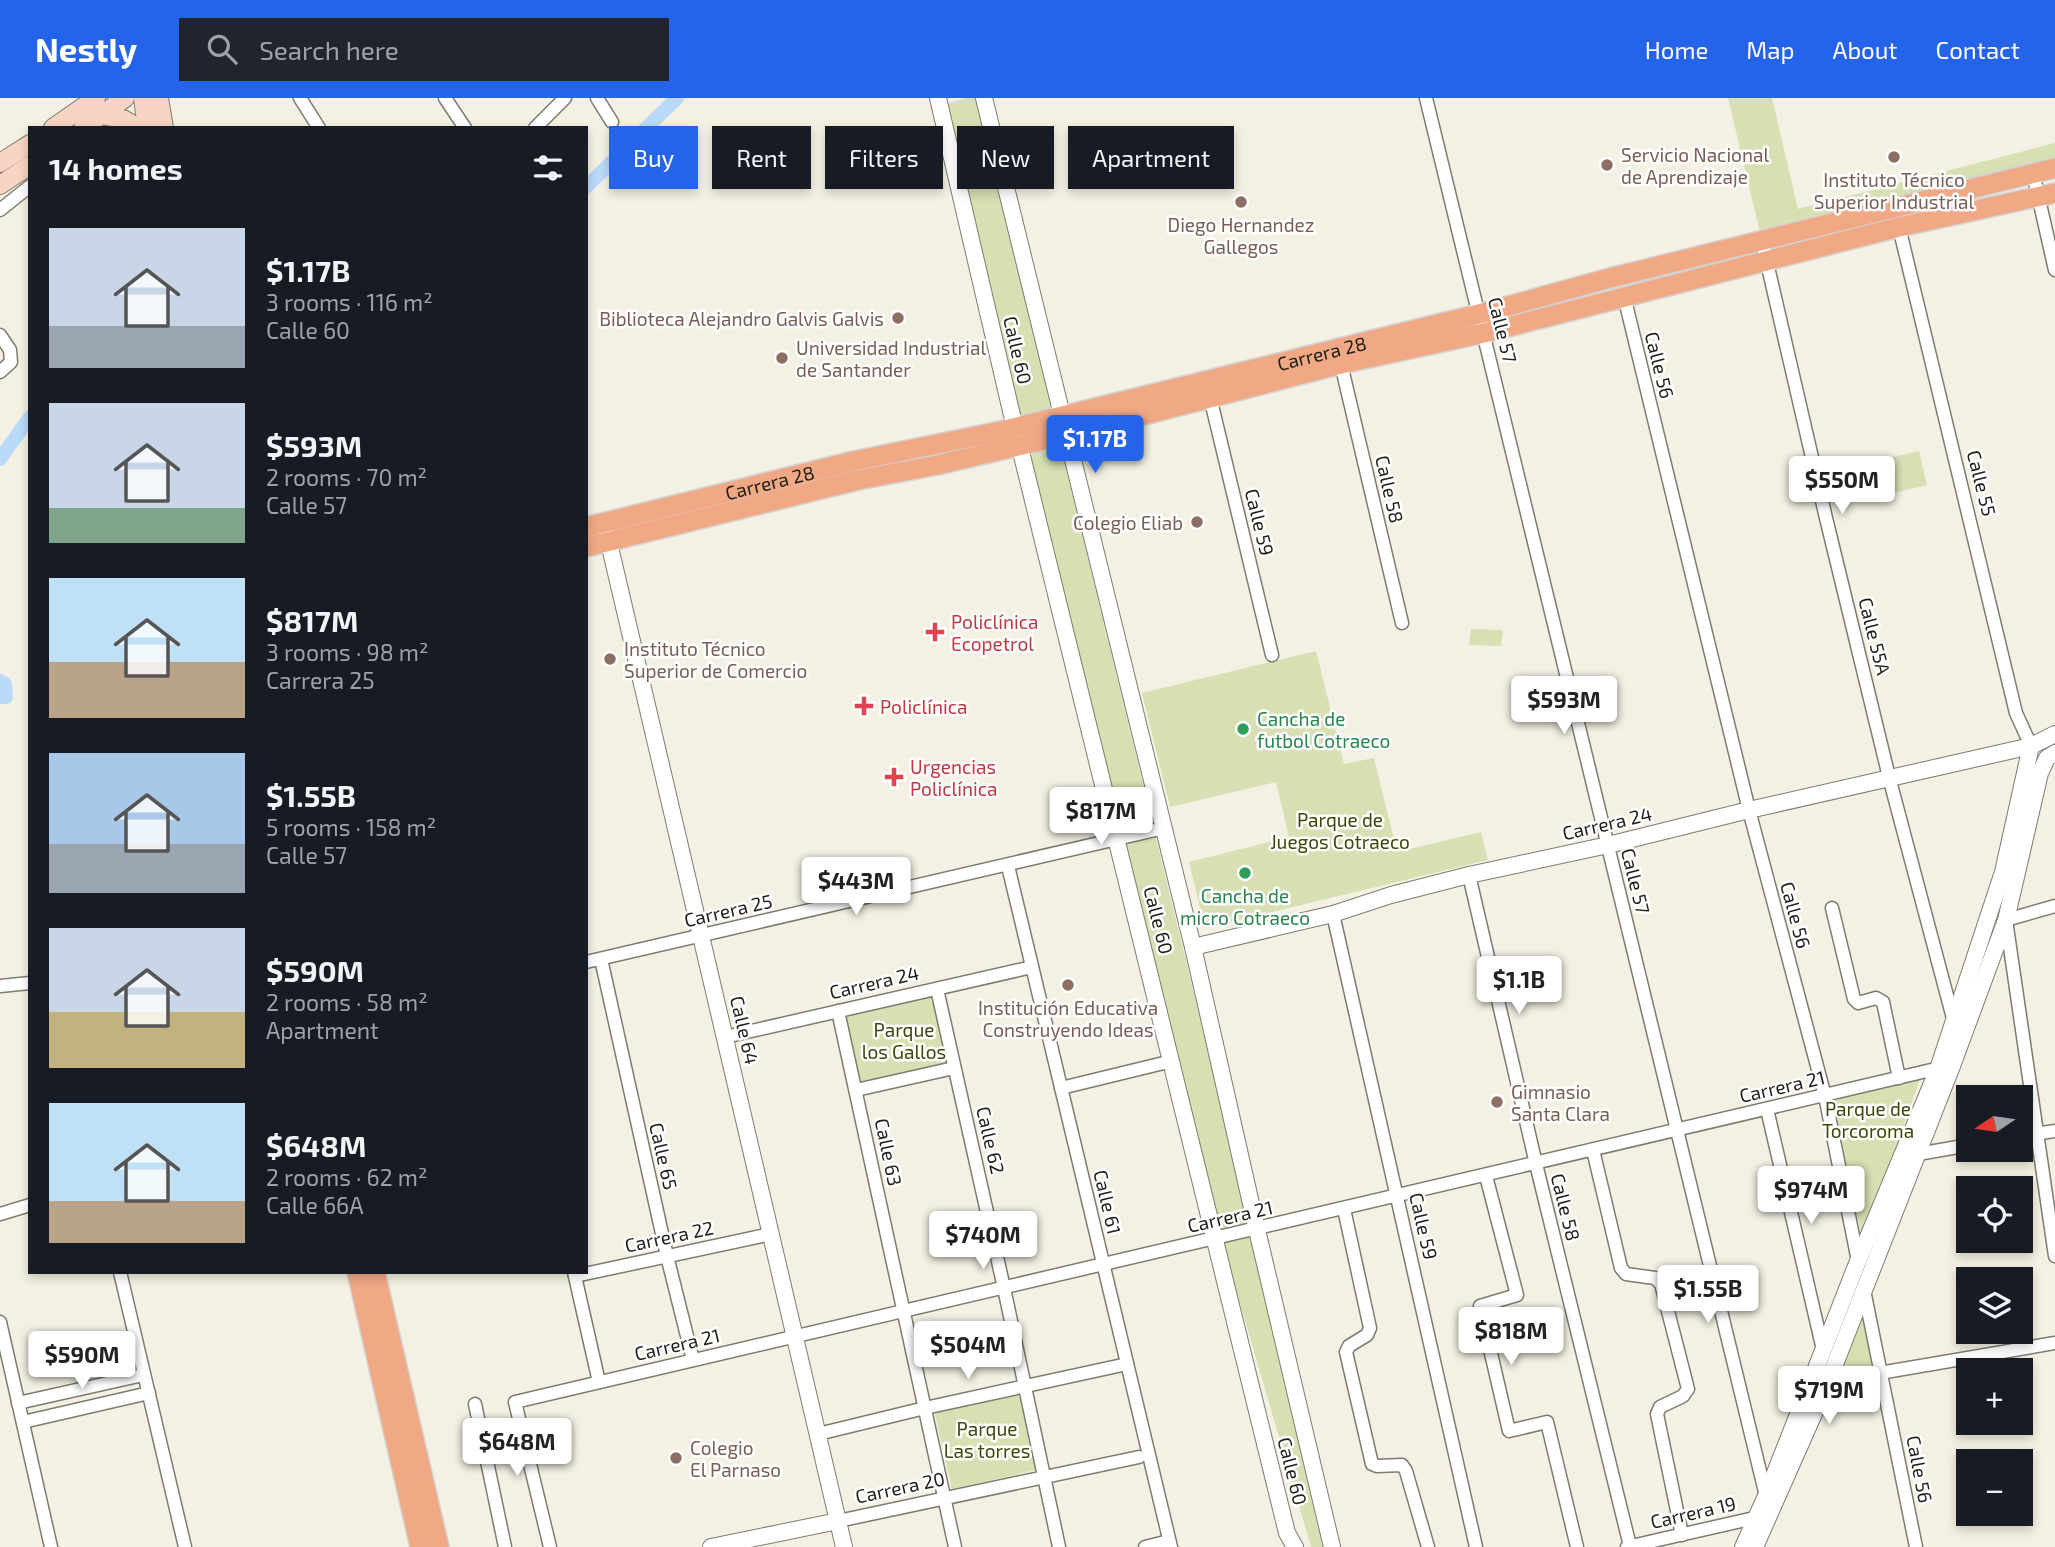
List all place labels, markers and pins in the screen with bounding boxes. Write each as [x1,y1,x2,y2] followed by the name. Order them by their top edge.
[1621,143,1769,188] place label: Servicio Nacional de Aprendizaje
[1886,149,1902,165] marker: Instituto Técnico Superior Industrial
[1599,157,1615,173] marker: Servicio Nacional de Aprendizaje
[1814,168,1975,213] place label: Instituto Técnico Superior Industrial
[1233,194,1249,210] marker: Diego Hernandez Gallegos
[1168,213,1314,258] place label: Diego Hernandez Gallegos
[599,307,884,330] place label: Biblioteca Alejandro Galvis Galvis
[890,310,906,326] marker: Biblioteca Alejandro Galvis Galvis
[796,336,986,381] place label: Universidad Industrial de Santander
[774,350,790,366] marker: Universidad Industrial de Santander
[1038,416,1152,475] pin: $1.17B
[1793,456,1891,516] pin: $550M
[1073,511,1183,534] place label: Colegio Eliab
[1189,514,1205,530] marker: Colegio Eliab
[951,610,1038,655] place label: Policlínica Ecopetrol
[925,622,945,642] marker: Policlínica Ecopetrol
[624,637,807,682] place label: Instituto Técnico Superior de Comercio
[602,651,618,667] marker: Instituto Técnico Superior de Comercio
[1515,676,1613,736] pin: $593M
[880,695,967,718] place label: Policlínica
[854,696,874,716] marker: Policlínica
[1257,707,1390,752] place label: Cancha de futbol Cotraeco
[1235,721,1251,737] marker: Cancha de futbol Cotraeco
[910,755,997,800] place label: Urgencias Policlínica
[884,767,904,787] marker: Urgencias Policlínica
[1052,788,1150,847] pin: $817M
[807,858,905,917] pin: $443M
[1237,865,1253,881] marker: Cancha de micro Cotraeco
[1180,884,1310,929] place label: Cancha de micro Cotraeco
[1470,956,1568,1016] pin: $1.1B
[1060,977,1076,993] marker: Institución Educativa Construyendo Ideas
[978,996,1158,1041] place label: Institución Educativa Construyendo Ideas
[1511,1080,1610,1125] place label: Gimnasio Santa Clara
[1489,1094,1505,1110] marker: Gimnasio Santa Clara
[1762,1166,1860,1226] pin: $974M
[934,1212,1032,1271] pin: $740M
[1651,1266,1765,1325] pin: $1.55B
[1462,1308,1560,1367] pin: $818M
[919,1322,1017,1381] pin: $504M
[33,1332,131,1391] pin: $590M
[1780,1366,1878,1426] pin: $719M
[468,1418,566,1478] pin: $648M
[690,1436,781,1481] place label: Colegio El Parnaso
[668,1450,684,1466] marker: Colegio El Parnaso

